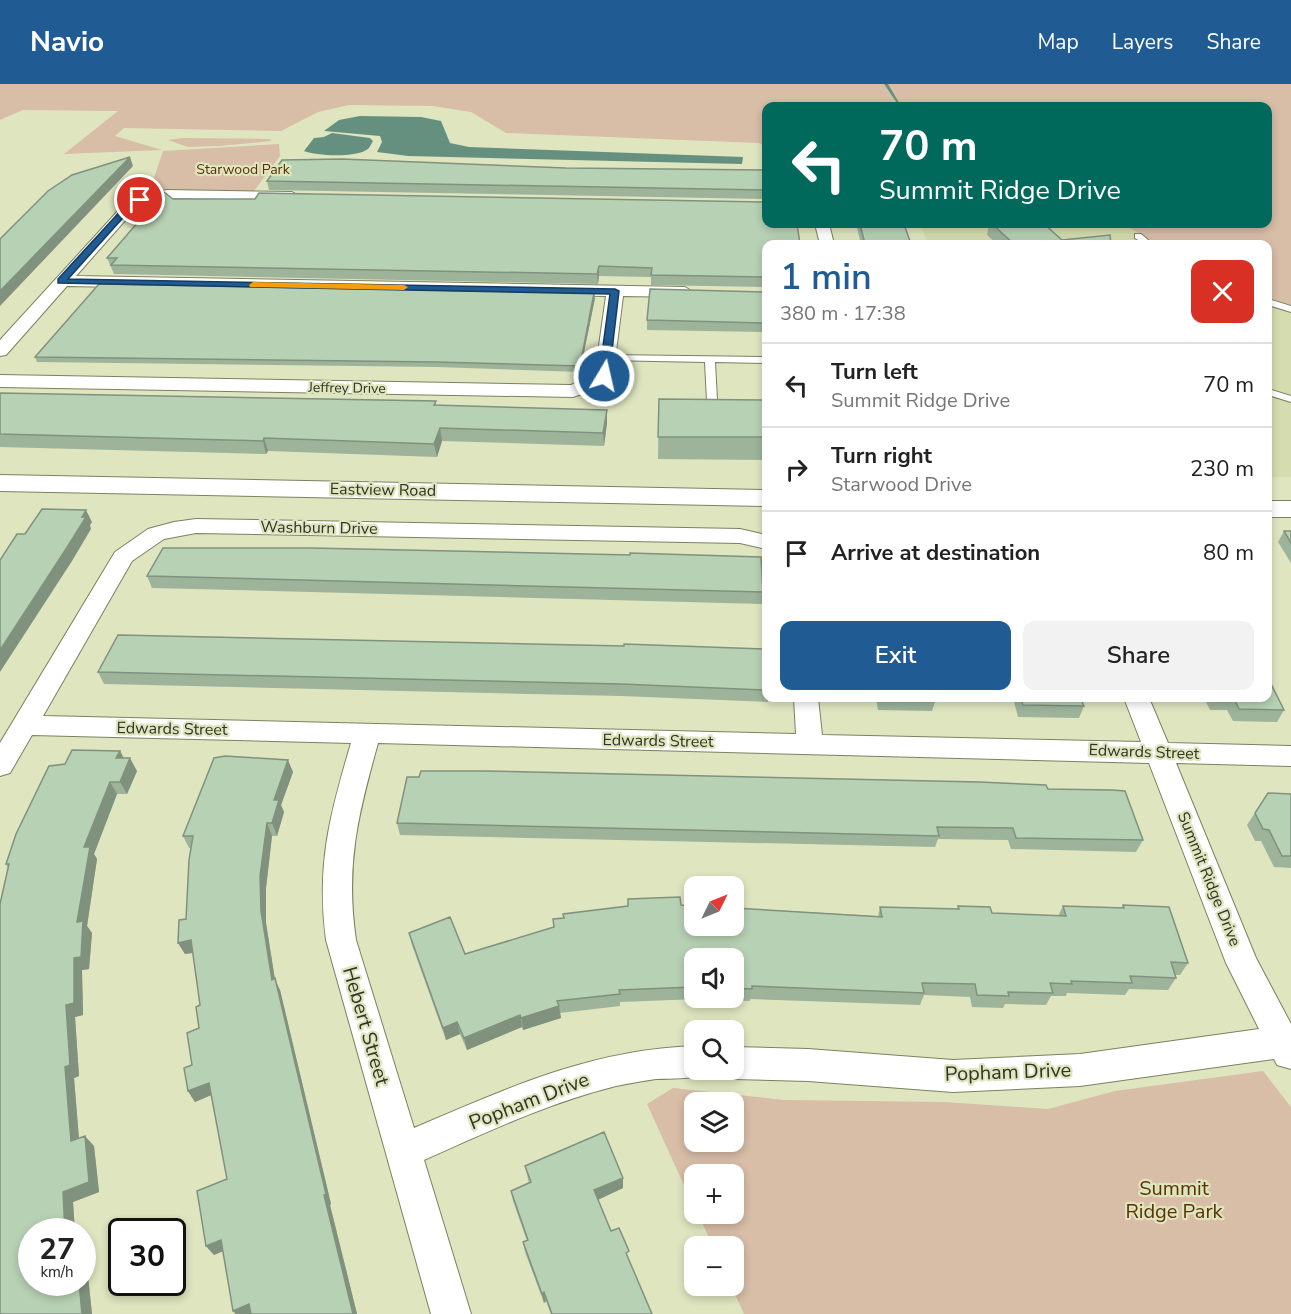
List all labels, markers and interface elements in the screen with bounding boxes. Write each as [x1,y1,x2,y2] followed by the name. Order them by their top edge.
[30,23,104,61] text: Navio
[1037,28,1079,56] text: Map
[1112,28,1173,56] text: Layers
[1206,28,1261,56] text: Share
[879,118,978,175] text: 70 m
[780,126,858,204] icon: left
[196,160,291,179] park label: Starwood Park
[879,172,1121,209] text: Summit Ridge Drive
[114,174,165,225] pin
[123,183,156,216] icon: arrive
[780,253,872,302] text: 1 min
[1191,260,1254,323] button: close
[780,300,906,327] text: 380 m · 17:38
[572,344,636,408] position arrow
[831,357,918,387] text: Turn left
[780,369,813,402] icon: left
[1203,370,1254,400] text: 70 m
[307,378,386,398] street label: Jeffrey Drive
[831,387,1010,414] text: Summit Ridge Drive
[831,441,932,471] text: Turn right
[780,453,813,486] icon: right
[1190,454,1254,484] text: 230 m
[831,471,972,498] text: Starwood Drive
[330,478,436,502] street label: Eastview Road
[260,516,378,540] street label: Washburn Drive
[780,537,813,570] icon: arrive
[831,538,1040,568] text: Arrive at destination
[1203,538,1254,568] text: 80 m
[780,621,1011,690] button: Exit
[1023,621,1254,690] button: Share
[116,717,228,741] street label: Edwards Street
[602,729,714,753] street label: Edwards Street
[1088,739,1200,765] street label: Edwards Street
[1172,808,1246,950] street label: Summit Ridge Drive
[684,876,744,936] north arrow
[684,876,744,1296] map controls
[684,948,744,1008] button: sound
[336,963,396,1090] street label: Hebert Street
[684,1020,744,1080] button: search
[944,1056,1072,1088] street label: Popham Drive
[465,1066,593,1136] street label: Popham Drive
[684,1092,744,1152] button: layers
[684,1164,744,1224] button: +
[1125,1175,1224,1225] park label: Summit Ridge Park
[108,1218,186,1296] speed limit sign: 30
[39,1229,75,1270] text: 27
[684,1236,744,1296] button: −
[40,1262,74,1282] text: km/h

